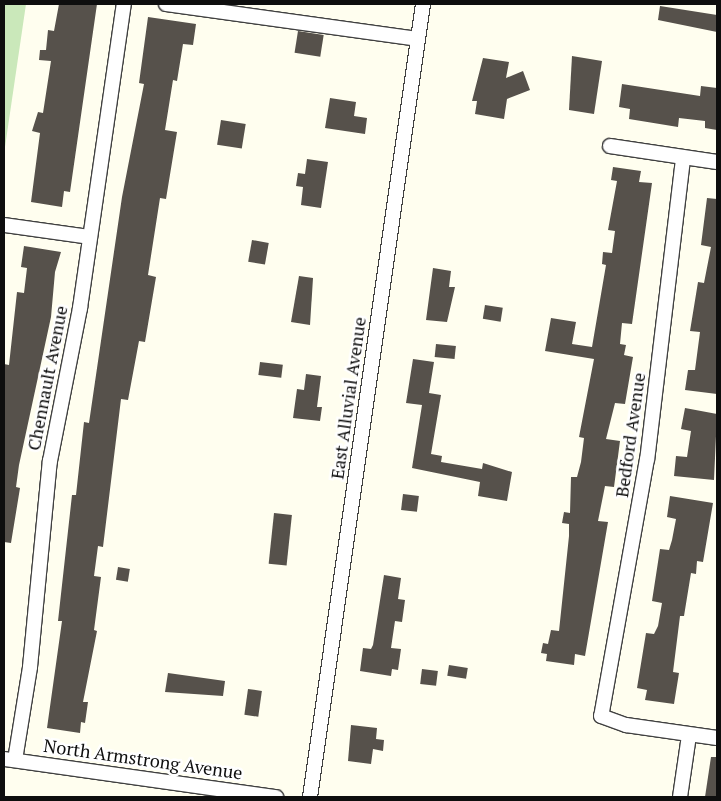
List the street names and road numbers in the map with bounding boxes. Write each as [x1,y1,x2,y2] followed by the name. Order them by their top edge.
[22,304,72,452] street label: Chennault Avenue
[326,315,370,481] street label: East Alluvial Avenue
[611,371,649,499] street label: Bedford Avenue
[42,734,244,784] street label: North Armstrong Avenue

